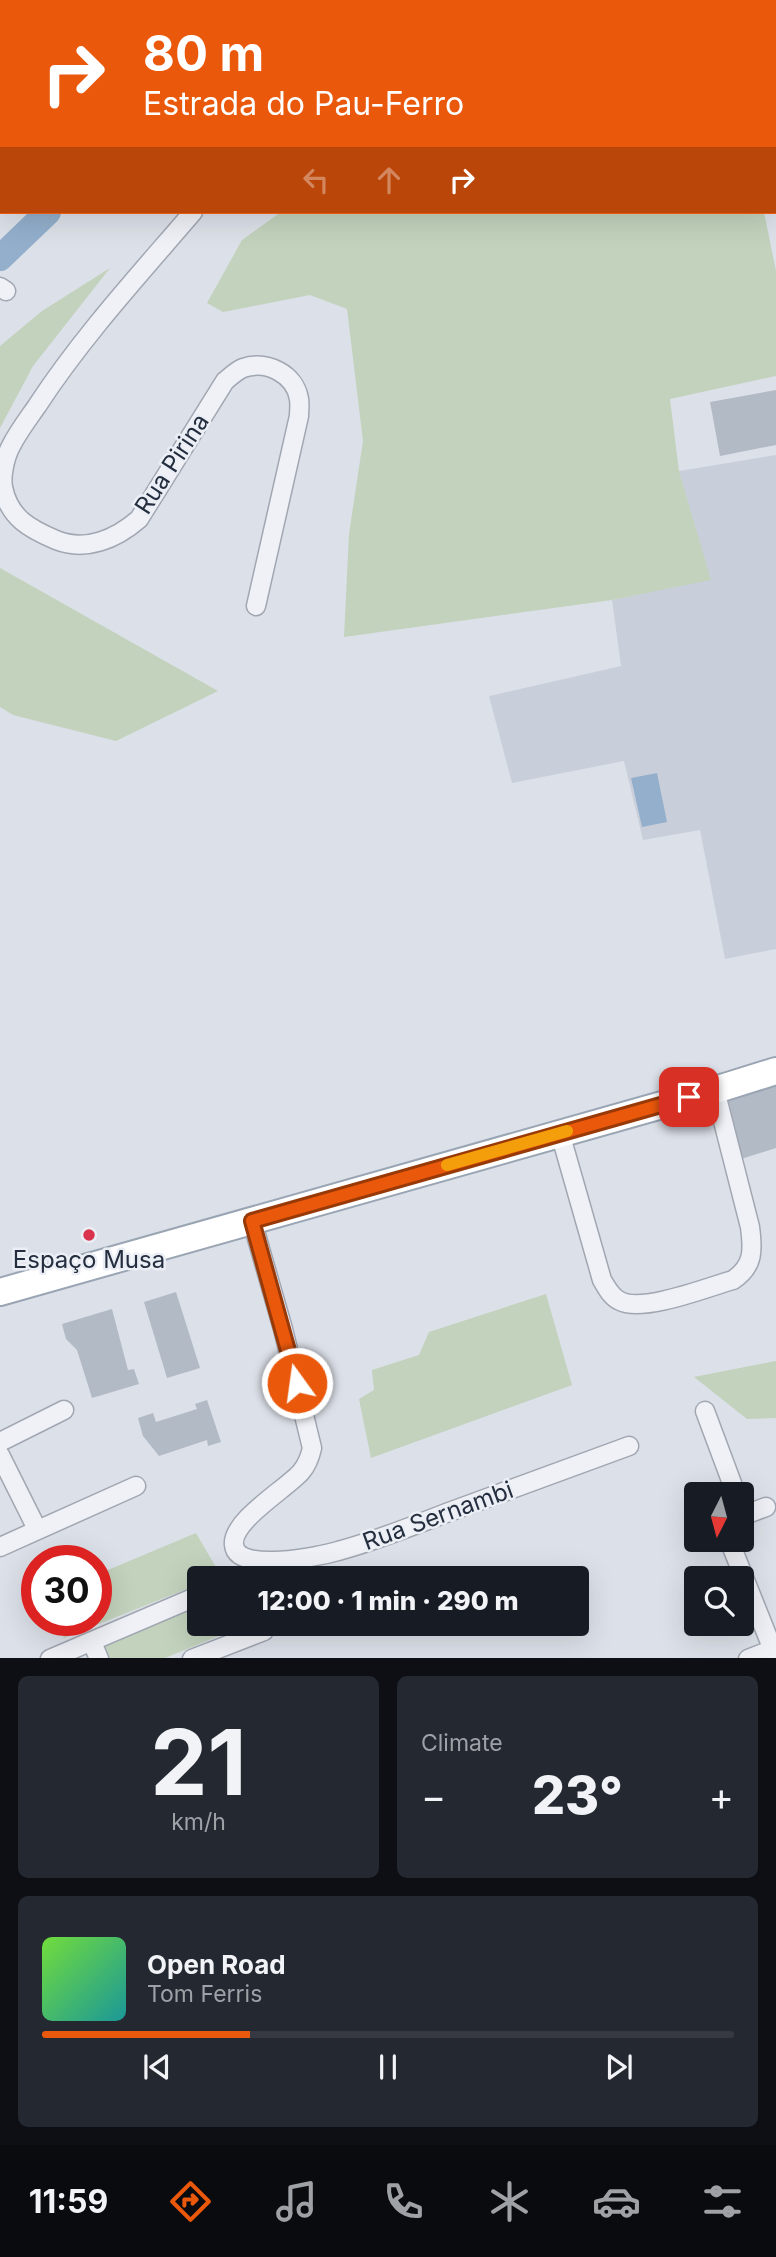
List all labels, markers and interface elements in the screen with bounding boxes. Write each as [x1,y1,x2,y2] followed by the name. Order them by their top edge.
[143,24,264,83] text: 80 m
[28,28,119,119] icon: right
[143,84,464,123] text: Estrada do Pau-Ferro
[297,161,335,199] icon: left
[370,161,408,199] icon: ahead
[443,161,481,199] icon: right
[128,408,215,519] street label: Rua Pirina
[659,1067,719,1127] pin
[670,1078,708,1116] icon: arrive
[81,1227,97,1243] marker: Espaço Musa
[13,1245,165,1274] place label: Espaço Musa
[260,1346,334,1420] position arrow
[359,1475,517,1556] street label: Rua Sernambi
[684,1482,754,1552] north arrow
[684,1482,754,1636] map controls
[21,1545,112,1636] speed limit sign: 30
[684,1566,754,1636] button: search
[257,1585,519,1616] text: 12:00 · 1 min · 290 m
[150,1707,247,1817] text: 21
[421,1729,503,1757] text: Climate
[532,1764,623,1827] text: 23°
[421,1773,446,1819] text: −
[709,1773,734,1819] text: +
[171,1808,226,1836] text: km/h
[147,1949,286,1980] text: Open Road
[147,1980,262,2008] text: Tom Ferris
[138,2048,176,2086] icon: previous
[369,2048,407,2086] icon: pause
[600,2048,638,2086] icon: next
[166,2177,215,2226] icon: directions
[272,2177,321,2226] icon: music
[379,2177,428,2226] icon: phone
[485,2177,534,2226] icon: climate
[592,2177,641,2226] icon: car
[698,2177,747,2226] icon: filters
[29,2182,108,2221] text: 11:59

